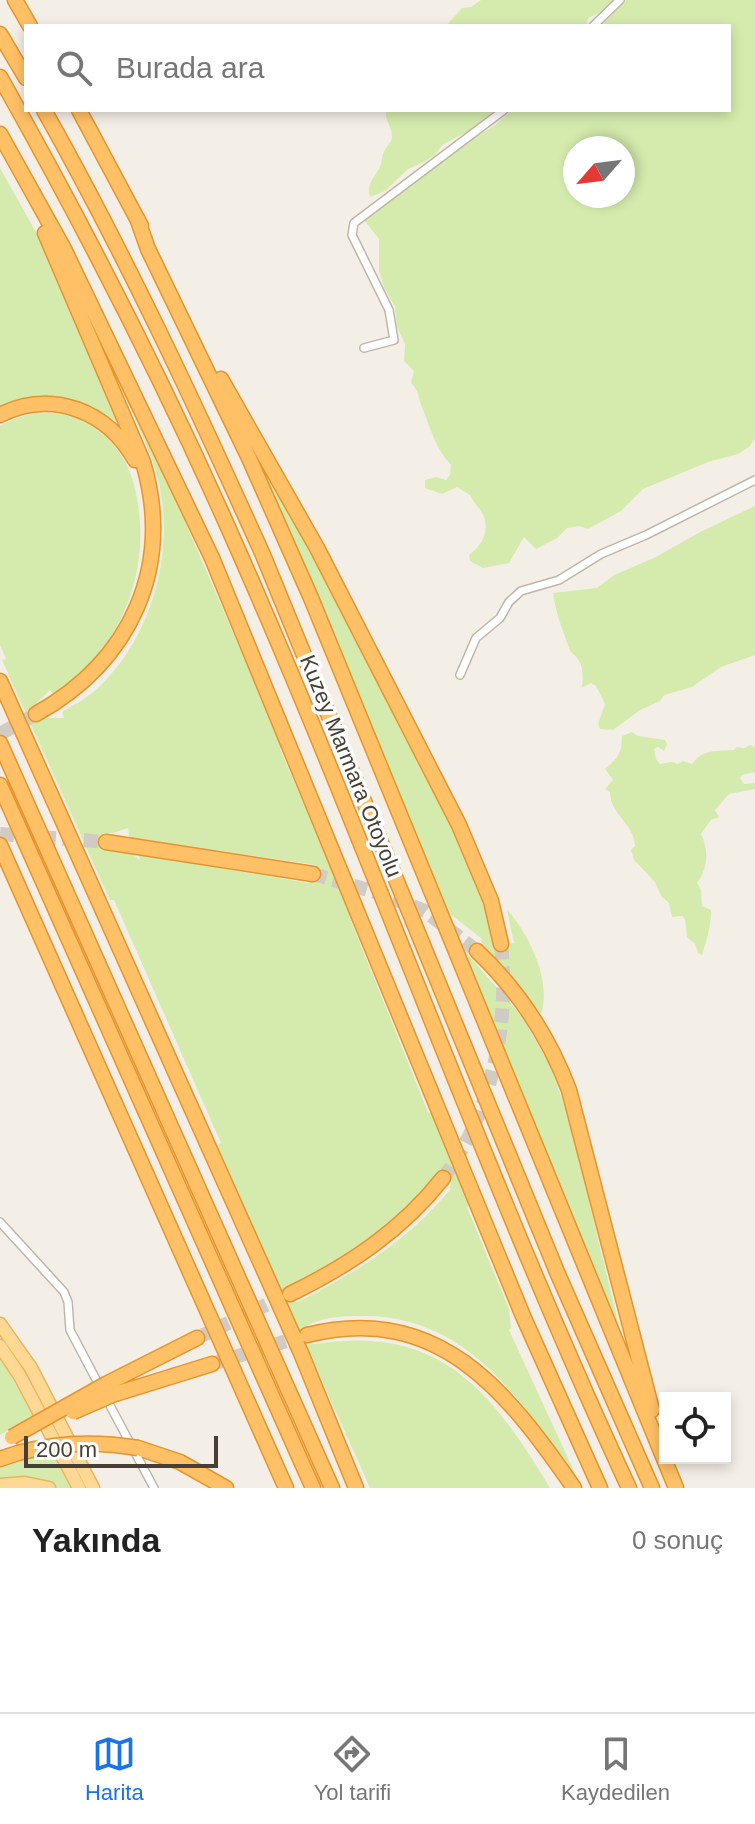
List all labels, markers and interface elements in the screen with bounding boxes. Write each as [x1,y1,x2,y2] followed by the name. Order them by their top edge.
[24,24,731,112] search box
[52,46,96,90] icon: search
[116,51,264,84] text: Burada ara
[563,136,635,208] north arrow
[295,651,407,881] street label: Kuzey Marmara Otoyolu
[659,1392,731,1464] map controls
[659,1392,731,1464] button: locate
[24,1432,218,1468] scale bar
[36,1437,97,1462] text: 200 m
[32,1521,161,1559] text: Yakında
[632,1525,723,1555] text: 0 sonuç
[85,1732,144,1806] tab: Harita
[314,1732,391,1806] tab: Yol tarifi
[561,1732,670,1806] tab: Kaydedilen

